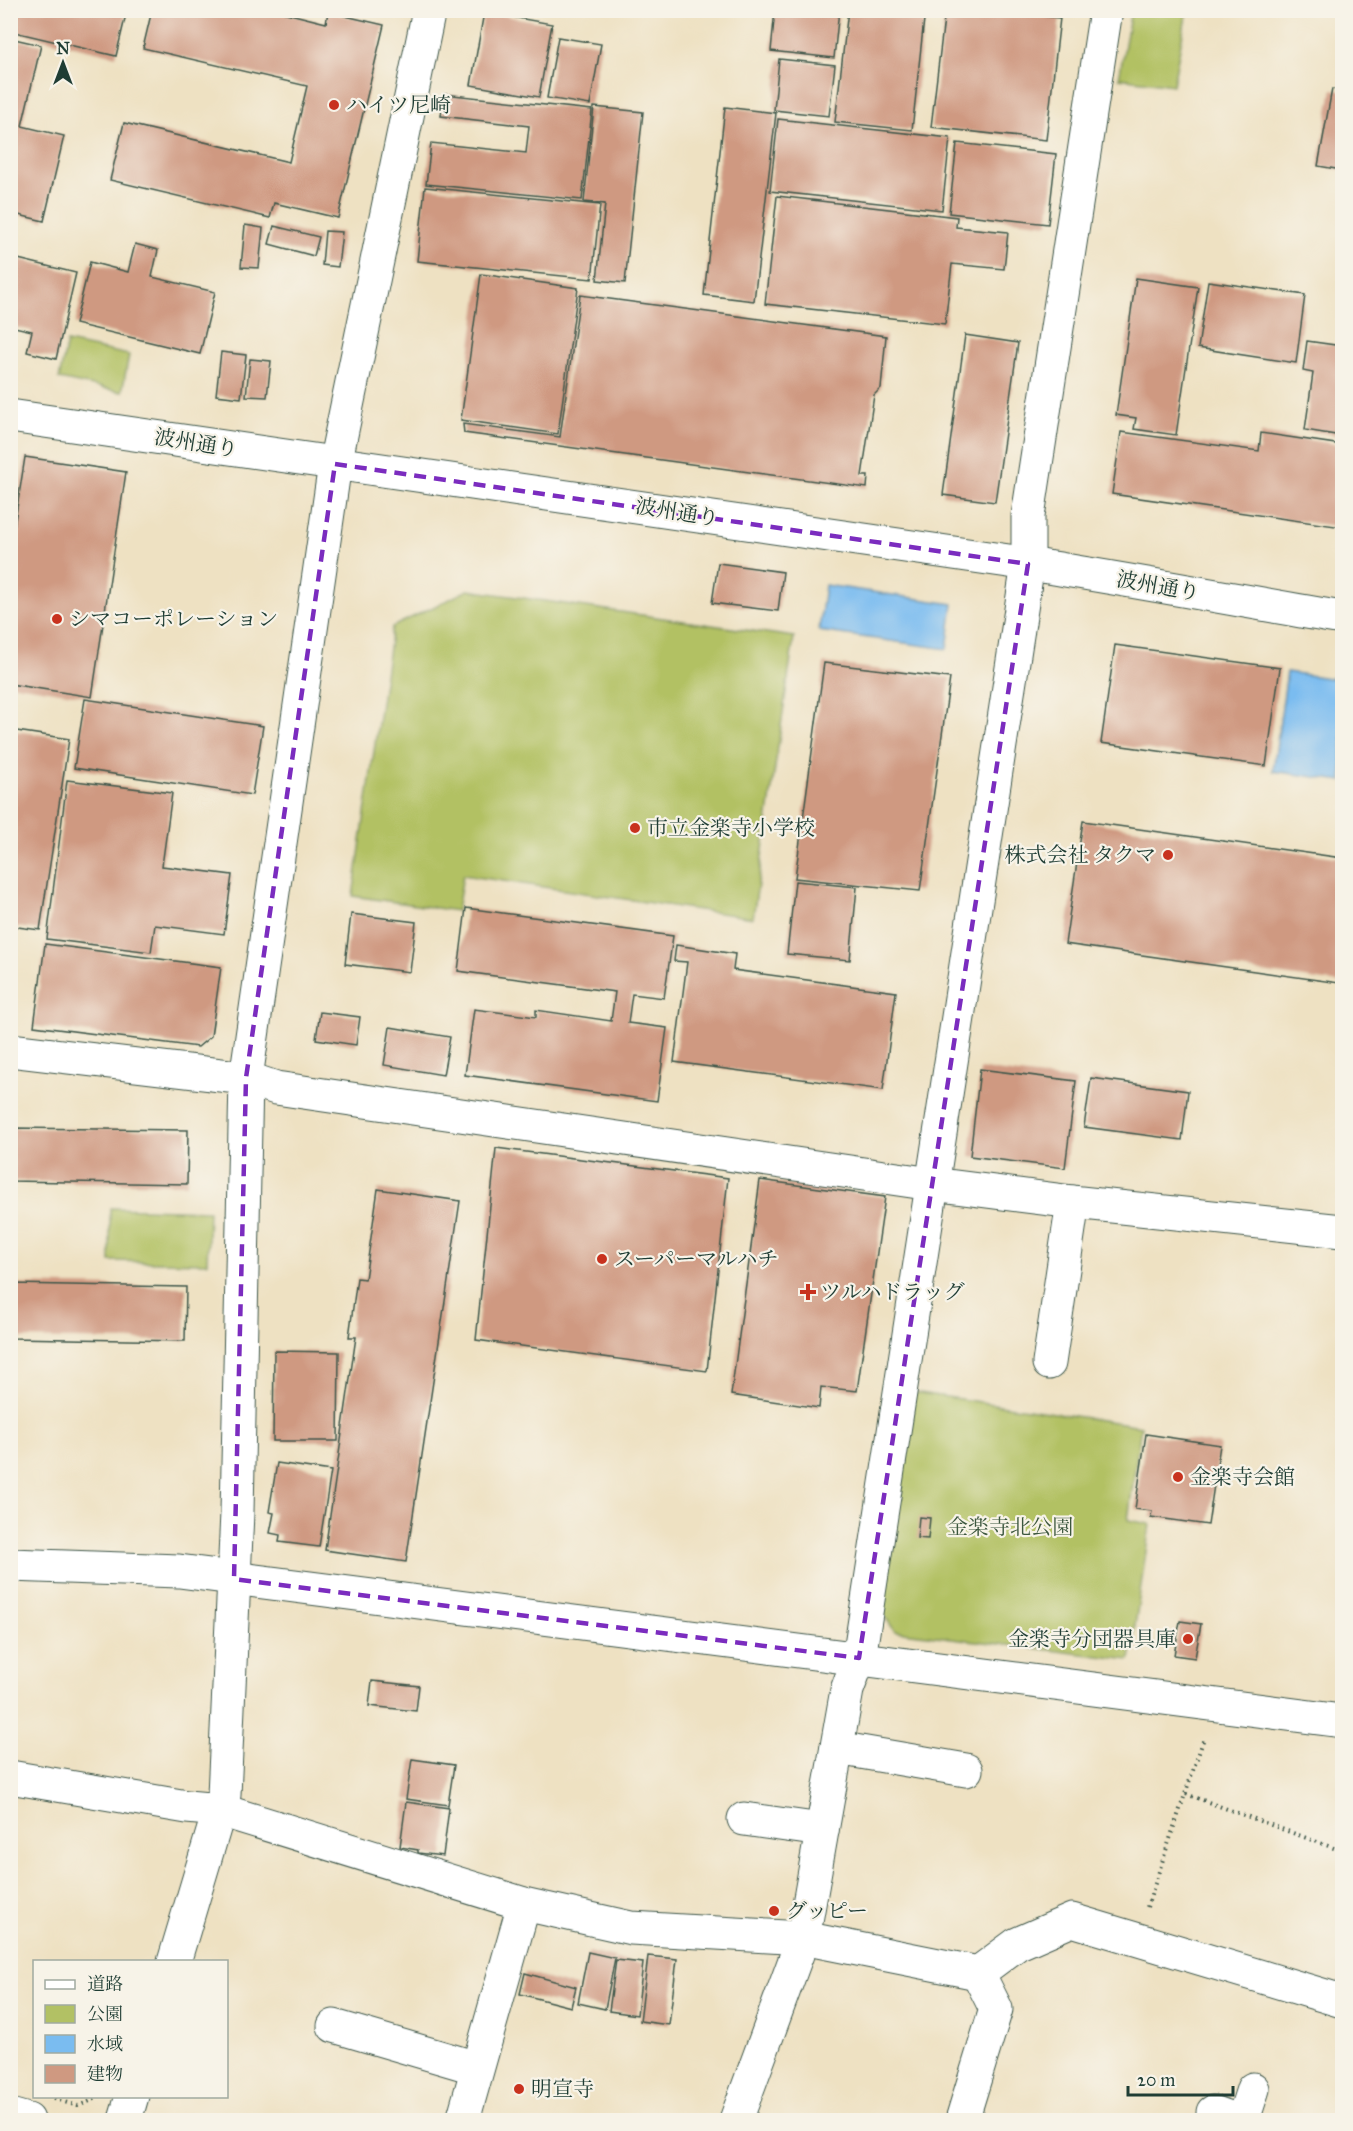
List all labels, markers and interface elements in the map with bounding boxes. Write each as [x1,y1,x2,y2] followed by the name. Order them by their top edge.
[33,33,93,93] north arrow
[56,39,70,58] text: N
[346,92,451,118] place label: ハイツ尼崎
[327,98,341,112] marker: ハイツ尼崎
[152,424,240,462] street label: 波州通り
[633,493,721,531] street label: 波州通り
[1114,566,1202,606] street label: 波州通り
[69,606,278,632] place label: シマコーポレーション
[50,612,64,626] marker: シマコーポレーション
[647,815,815,841] place label: 市立金楽寺小学校
[628,821,642,835] marker: 市立金楽寺小学校
[1004,842,1156,868] place label: 株式会社 タクマ
[1161,848,1175,862] marker: 株式会社 タクマ
[614,1246,778,1272] place label: スーパーマルハチ
[595,1252,609,1266] marker: スーパーマルハチ
[820,1279,965,1305] place label: ツルハドラッグ
[801,1285,815,1299] marker: ツルハドラッグ
[1190,1464,1295,1490] place label: 金楽寺会館
[1171,1470,1185,1484] marker: 金楽寺会館
[947,1514,1073,1540] park label: 金楽寺北公園
[1008,1626,1176,1652] place label: 金楽寺分団器具庫
[1181,1632,1195,1646] marker: 金楽寺分団器具庫
[786,1898,868,1924] place label: グッピー
[767,1904,781,1918] marker: グッピー
[33,1960,228,2098] legend
[87,1973,123,1995] text: 道路
[87,2003,123,2025] text: 公園
[87,2033,123,2055] text: 水域
[1128,2059,1233,2097] scale bar
[87,2063,123,2085] text: 建物
[1137,2069,1175,2091] text: 20 m
[531,2076,594,2102] place label: 明宣寺
[512,2082,526,2096] marker: 明宣寺

